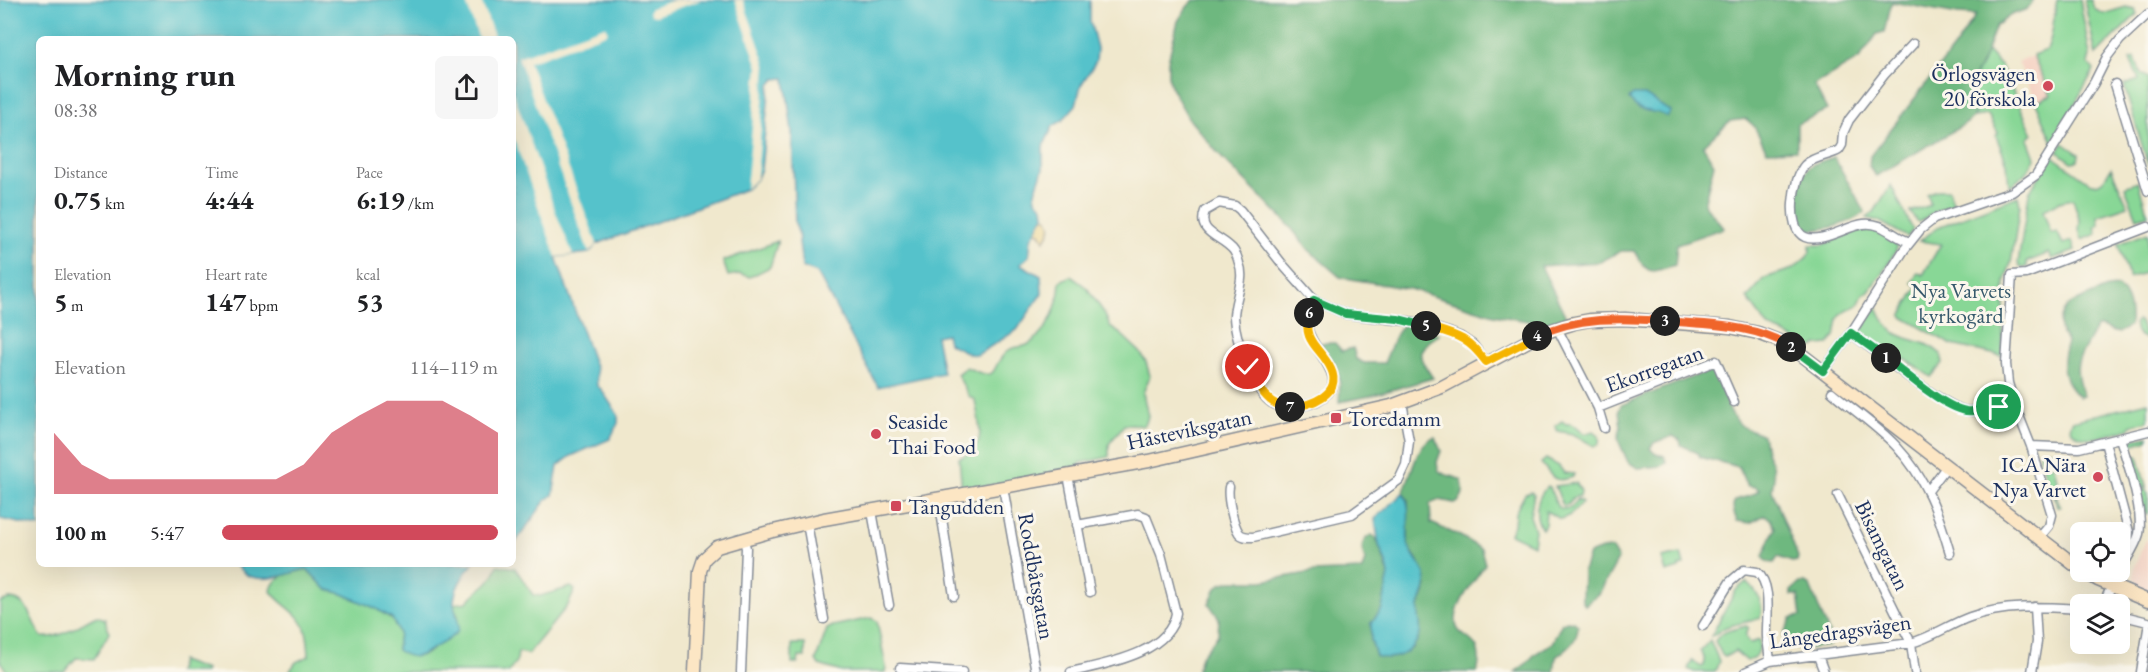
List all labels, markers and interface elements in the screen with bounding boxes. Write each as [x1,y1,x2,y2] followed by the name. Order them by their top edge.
[54,53,236,96] text: Morning run
[435,56,498,119] button: share
[1931,59,2036,113] place label: Örlogsvägen 20 förskola
[2041,79,2055,93] marker: Örlogsvägen 20 förskola
[54,97,97,123] text: 08:38
[54,162,107,183] text: Distance
[205,162,238,183] text: Time
[356,162,383,183] text: Pace
[54,183,102,217] text: 0.75
[205,183,254,217] text: 4:44
[356,183,405,217] text: 6:19
[102,193,125,214] text: km
[405,193,434,214] text: /km
[54,264,112,285] text: Elevation
[205,264,267,285] text: Heart rate
[356,264,380,285] text: kcal
[1911,276,2011,330] park label: Nya Varvets kyrkogård
[54,285,68,319] text: 5
[205,285,246,319] text: 147
[356,285,384,319] text: 53
[68,295,83,316] text: m
[246,295,278,316] text: bpm
[1294,298,1324,328] pin: 6
[1305,302,1313,323] text: 6
[1650,306,1680,336] pin: 3
[1661,310,1669,331] text: 3
[1411,311,1441,341] pin: 5
[1422,315,1430,336] text: 5
[1522,321,1552,351] pin: 4
[1533,325,1541,346] text: 4
[1776,332,1806,362] pin: 2
[1787,336,1795,357] text: 2
[1601,337,1708,400] street label: Ekorregatan
[1222,341,1273,392] pin
[1871,343,1901,373] pin: 1
[1882,347,1890,368] text: 1
[1231,350,1264,383] icon: check
[54,354,126,380] text: Elevation
[410,354,498,380] text: 114–119 m
[1973,381,2024,432] pin
[1982,390,2015,423] icon: arrive
[1275,392,1305,422] pin: 7
[1286,396,1294,417] text: 7
[1124,402,1255,457] street label: Hästeviksgatan
[1348,404,1441,433] place label: Toredamm
[888,407,977,461] place label: Seaside Thai Food
[1329,411,1343,425] marker: Toredamm
[869,427,883,441] marker: Seaside Thai Food
[1993,450,2086,504] place label: ICA Nära Nya Varvet
[2091,470,2105,484] marker: ICA Nära Nya Varvet
[908,492,1005,521] place label: Tångudden
[1848,495,1917,595] street label: Bisamgatan
[889,499,903,513] marker: Tångudden
[1011,510,1062,642] street label: Roddbåtsgatan
[54,520,107,546] text: 100 m
[150,520,184,546] text: 5:47
[2070,522,2130,654] map controls
[2070,522,2130,582] button: locate
[2070,594,2130,654] button: layers
[1767,607,1913,656] street label: Långedragsvägen

